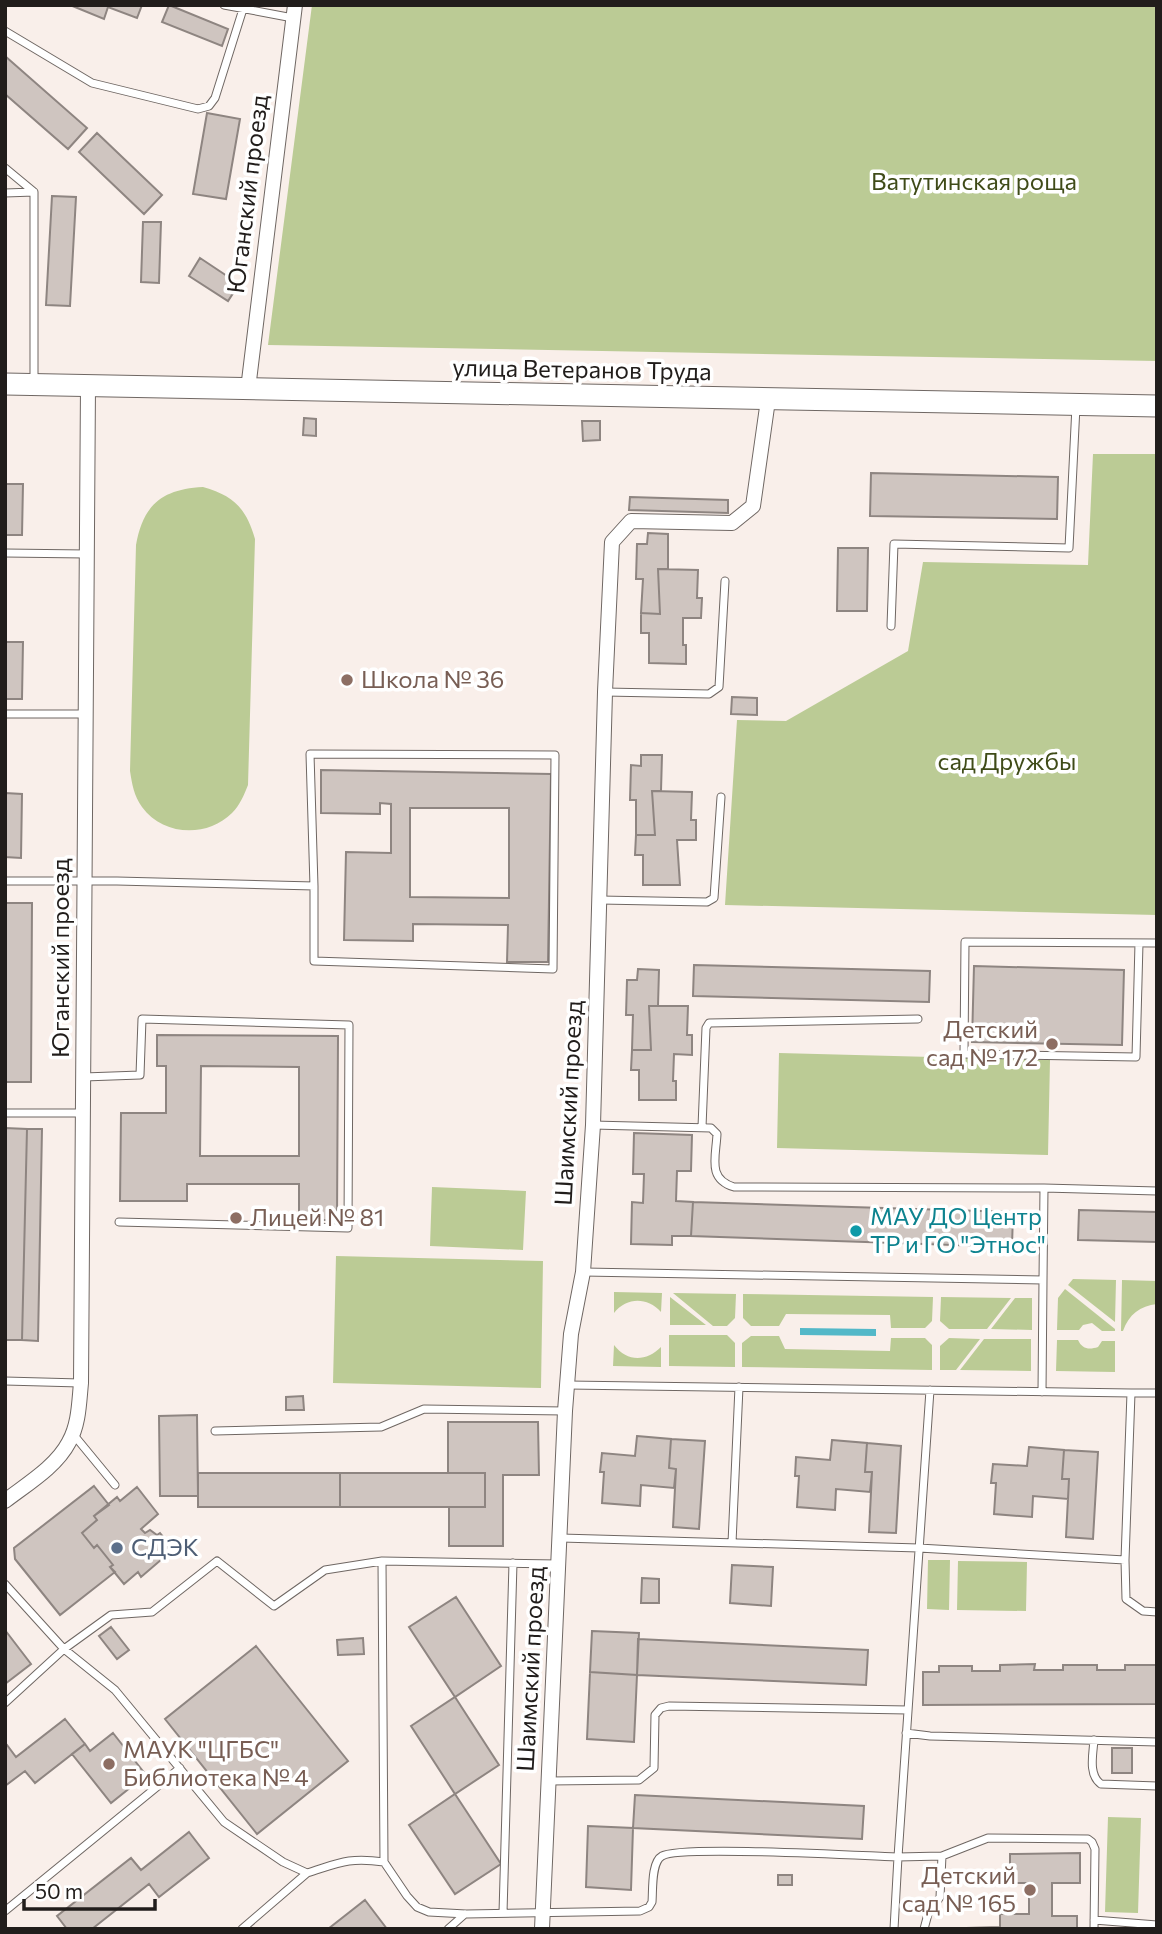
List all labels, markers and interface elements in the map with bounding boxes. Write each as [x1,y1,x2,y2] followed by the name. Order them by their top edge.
[220,93,273,295] street label: Юганский проезд
[871,166,1077,195] park label: Ватутинская роща
[452,352,712,385] street label: улица Ветеранов Труда
[361,664,504,693] place label: Школа № 36
[339,672,355,688] marker: Школа № 36
[938,746,1076,775] park label: сад Дружбы
[45,858,74,1058] street label: Юганский проезд
[548,1000,587,1206] street label: Шаимский проезд
[926,1014,1038,1071] place label: Детский сад № 172
[1044,1036,1060,1052] marker: Детский сад № 172
[870,1201,1046,1258] place label: МАУ ДО Центр ТР и ГО "Этнос"
[250,1202,384,1231] place label: Лицей № 81
[228,1210,244,1226] marker: Лицей № 81
[848,1223,864,1239] marker: МАУ ДО Центр ТР и ГО "Этнос"
[131,1532,199,1561] place label: СДЭК
[109,1540,125,1556] marker: СДЭК
[510,1566,549,1772] street label: Шаимский проезд
[123,1734,309,1791] place label: МАУК "ЦГБС" Библиотека № 4
[101,1756,117,1772] marker: МАУК "ЦГБС" Библиотека № 4
[902,1860,1016,1917] place label: Детский сад № 165
[24,1868,156,1912] scale bar
[35,1878,83,1903] text: 50 m
[1022,1882,1038,1898] marker: Детский сад № 165

